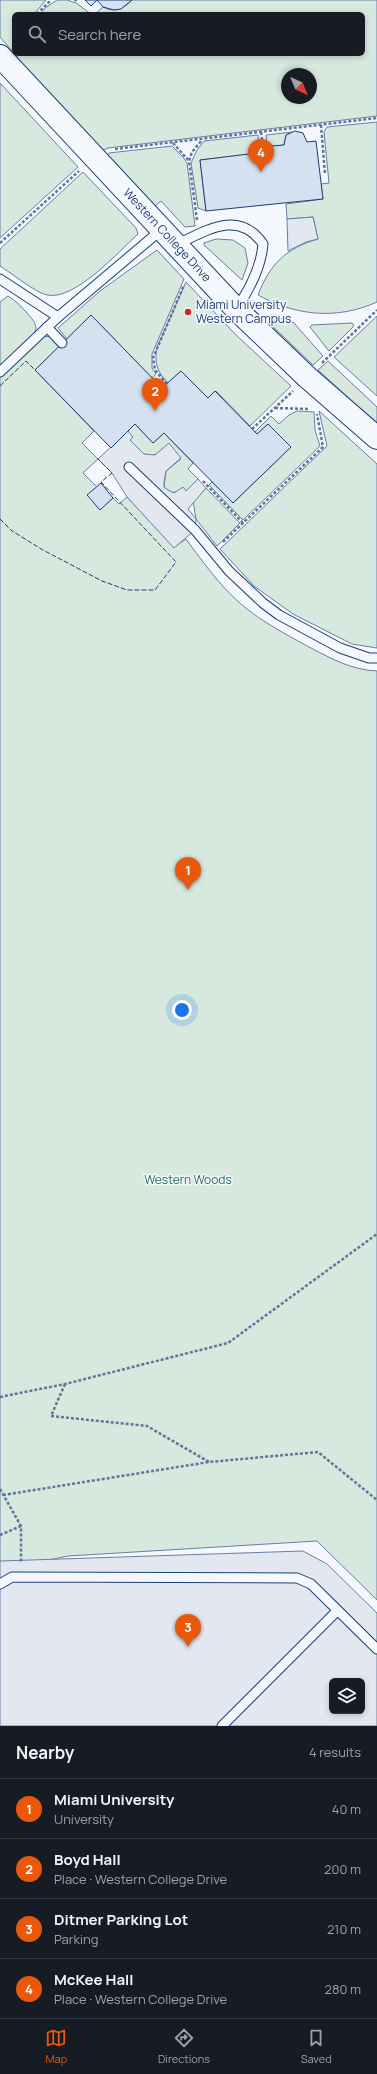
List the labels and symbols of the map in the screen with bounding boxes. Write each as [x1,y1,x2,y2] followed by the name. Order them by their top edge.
[281,68,317,104] north arrow
[248,139,274,172] pin: 4
[120,184,215,285] street label: Western College Drive
[196,296,291,327] place label: Miami University Western Campus
[183,307,193,317] marker: Miami University Western Campus
[142,378,168,411] pin: 2
[175,857,201,890] pin: 1
[172,1000,192,1020] your location
[144,1171,232,1188] park label: Western Woods
[175,1614,201,1647] pin: 3

